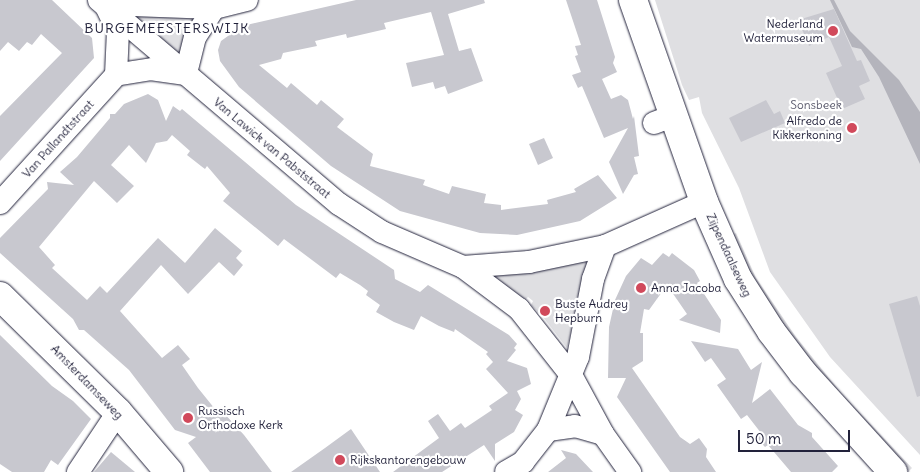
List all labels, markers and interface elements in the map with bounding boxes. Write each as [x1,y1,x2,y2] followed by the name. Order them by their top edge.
[743,17,823,45] place label: Nederland Watermuseum
[82,20,252,36] district label: BURGEMEESTERSWIJK
[827,25,839,37] marker: Nederland Watermuseum
[211,95,333,201] street label: Van Lawick van Pabststraat
[19,97,97,181] street label: Van Pallandtstraat
[790,98,842,112] park label: Sonsbeek
[772,114,842,142] place label: Alfredo de Kikkerkoning
[846,122,858,134] marker: Alfredo de Kikkerkoning
[703,211,755,299] street label: Zijpendaalseweg
[651,281,721,295] place label: Anna Jacoba
[635,282,647,294] marker: Anna Jacoba
[555,297,628,325] place label: Buste Audrey Hepburn
[539,305,551,317] marker: Buste Audrey Hepburn
[48,342,126,422] street label: Amsterdamseweg
[198,404,283,432] place label: Russisch Orthodoxe Kerk
[182,412,194,424] marker: Russisch Orthodoxe Kerk
[740,420,852,452] scale bar
[746,429,781,448] text: 50 m
[350,453,466,467] place label: Rijkskantorengebouw
[334,454,346,466] marker: Rijkskantorengebouw

